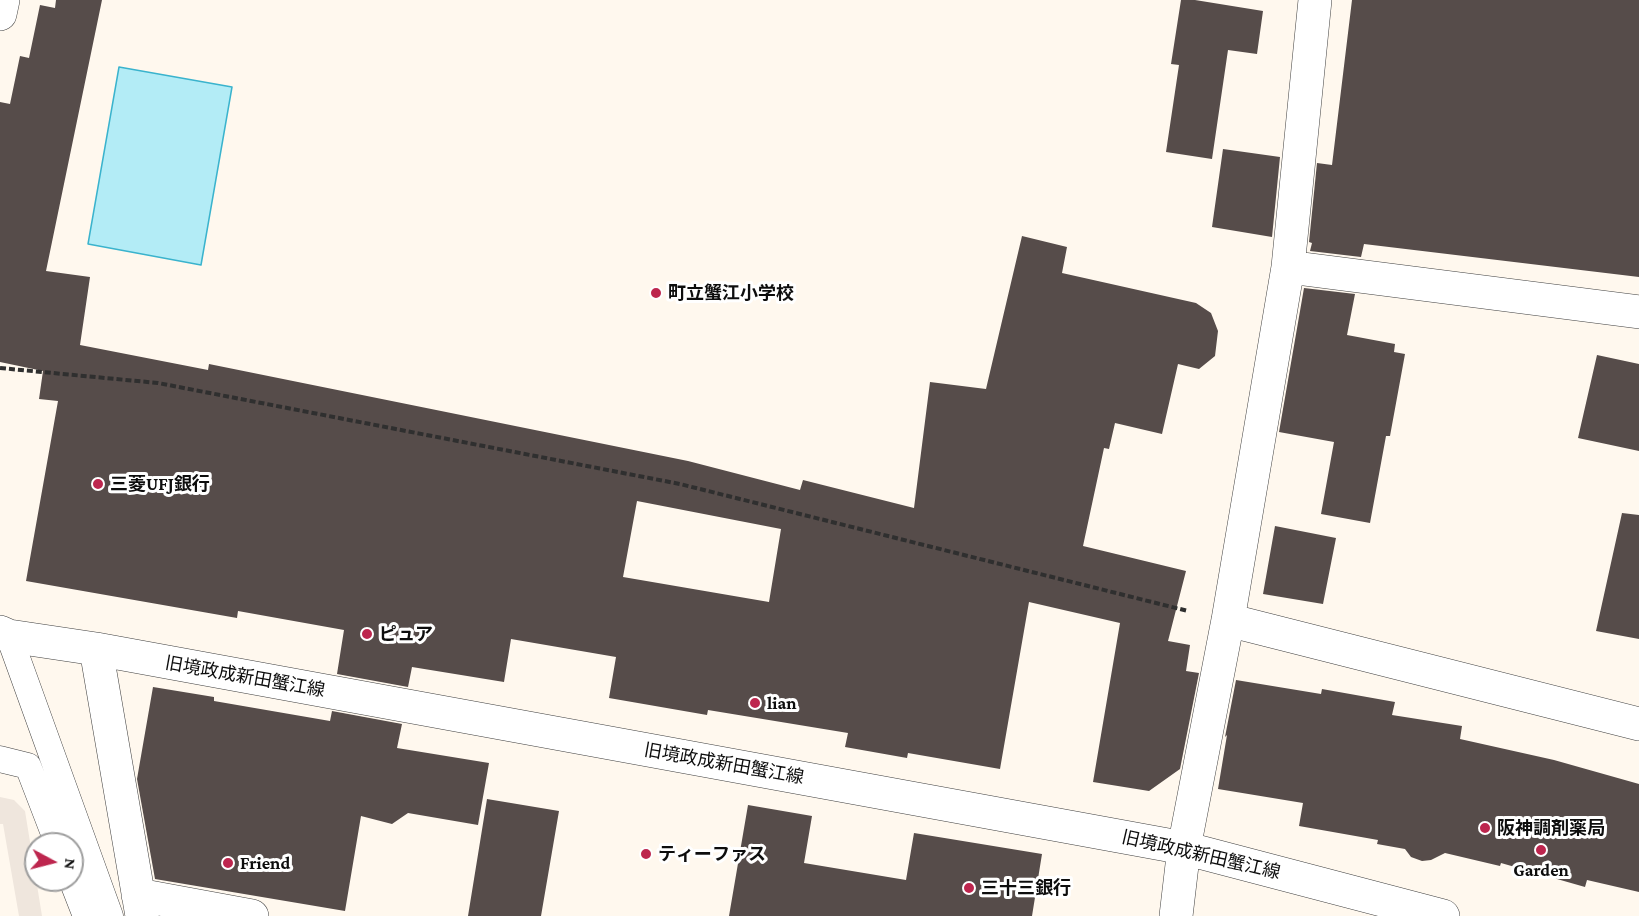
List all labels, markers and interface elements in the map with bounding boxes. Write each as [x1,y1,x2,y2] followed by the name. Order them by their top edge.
[668,282,794,304] place label: 町立蟹江小学校
[649,286,663,300] marker: 町立蟹江小学校
[110,473,210,495] place label: 三菱UFJ銀行
[91,477,105,491] marker: 三菱UFJ銀行
[379,623,433,645] place label: ピュア
[360,627,374,641] marker: ピュア
[163,652,327,702] street label: 旧境政成新田蟹江線
[767,692,797,714] place label: lian
[748,696,762,710] marker: lian
[642,739,806,789] street label: 旧境政成新田蟹江線
[1497,817,1605,839] place label: 阪神調剤薬局
[1478,821,1492,835] marker: 阪神調剤薬局
[1120,826,1282,884] street label: 旧境政成新田蟹江線
[24,832,84,892] north arrow
[658,843,766,865] place label: ティーファス
[1534,843,1548,857] marker: Garden
[639,847,653,861] marker: ティーファス
[240,852,290,874] place label: Friend
[221,856,235,870] marker: Friend
[61,858,79,870] text: N
[1513,859,1569,881] place label: Garden
[981,877,1071,899] place label: 三十三銀行
[962,881,976,895] marker: 三十三銀行

